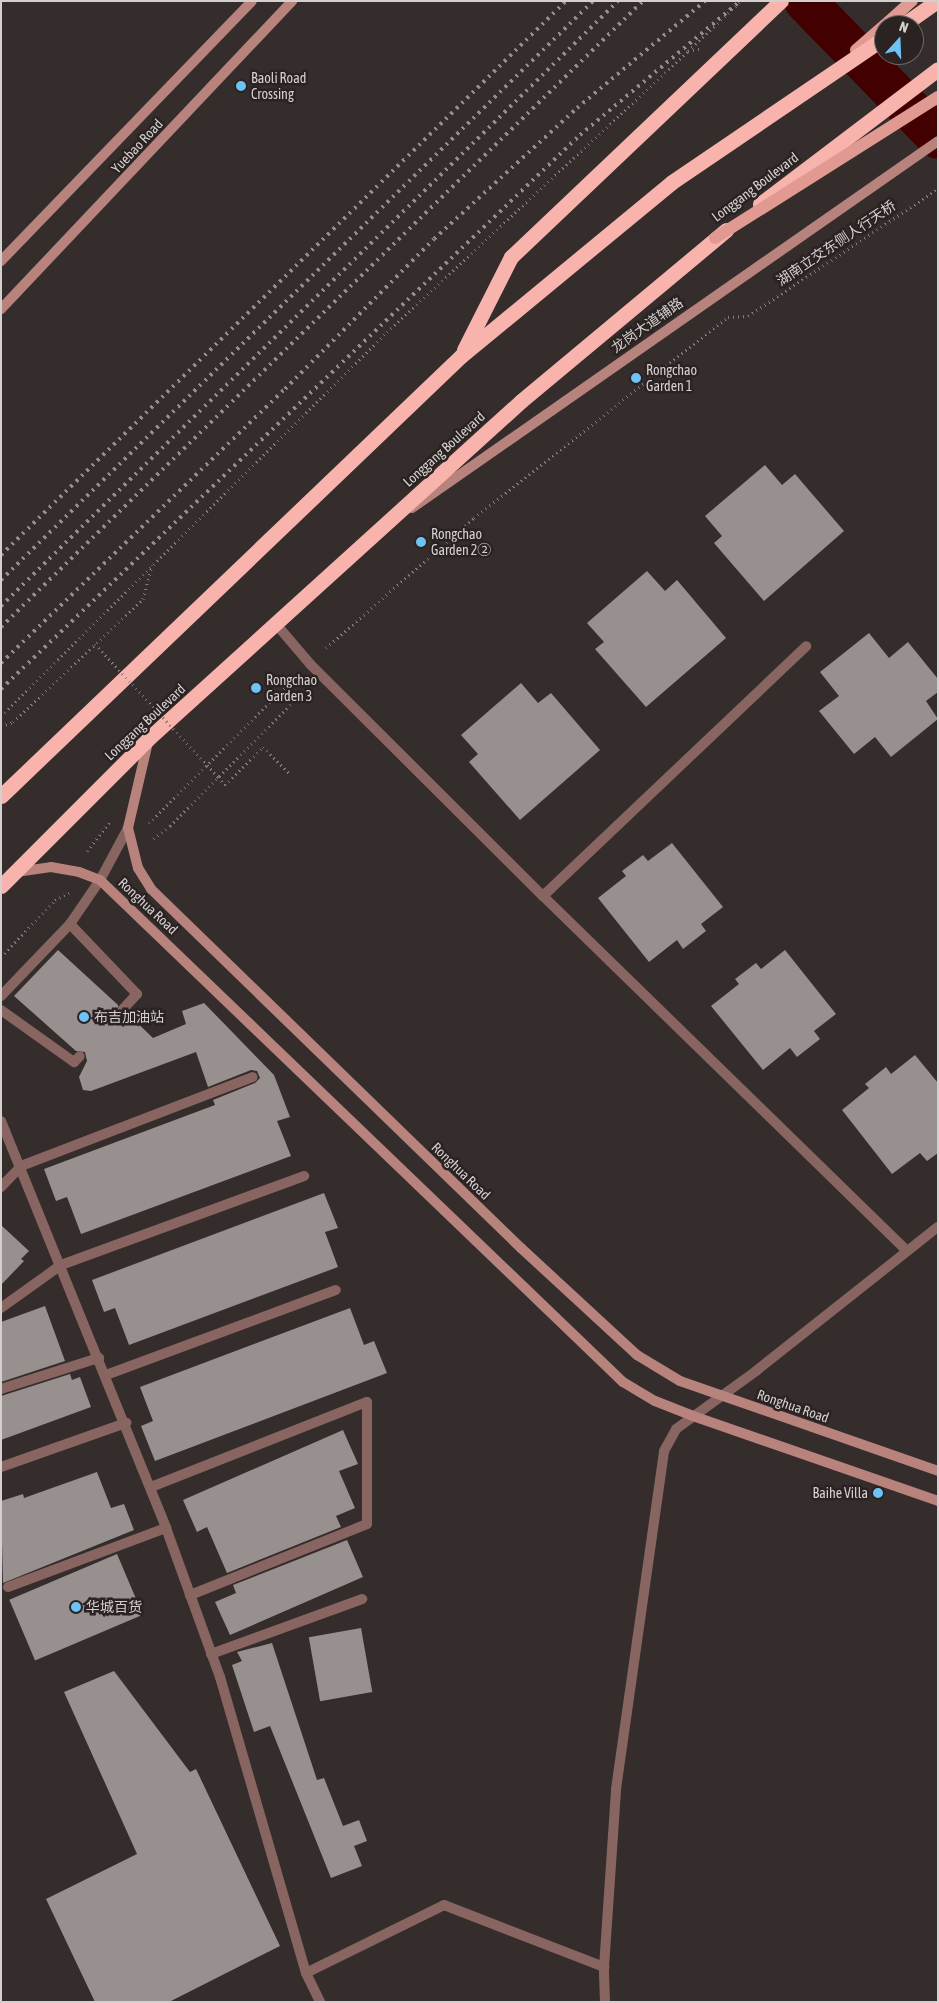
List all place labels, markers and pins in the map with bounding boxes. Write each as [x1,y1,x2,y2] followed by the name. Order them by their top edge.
[251,70,306,102] place label: Baoli Road Crossing
[235,80,247,92] marker: Baoli Road Crossing
[646,362,697,394] place label: Rongchao Garden 1
[630,372,642,384] marker: Rongchao Garden 1
[431,526,491,558] place label: Rongchao Garden 2②
[415,536,427,548] marker: Rongchao Garden 2②
[266,672,317,704] place label: Rongchao Garden 3
[250,682,262,694] marker: Rongchao Garden 3
[94,1009,164,1025] place label: 布吉加油站
[78,1011,90,1023] marker: 布吉加油站
[813,1485,868,1501] place label: Baihe Villa
[872,1487,884,1499] marker: Baihe Villa
[86,1599,142,1615] place label: 华城百货
[70,1601,82,1613] marker: 华城百货

